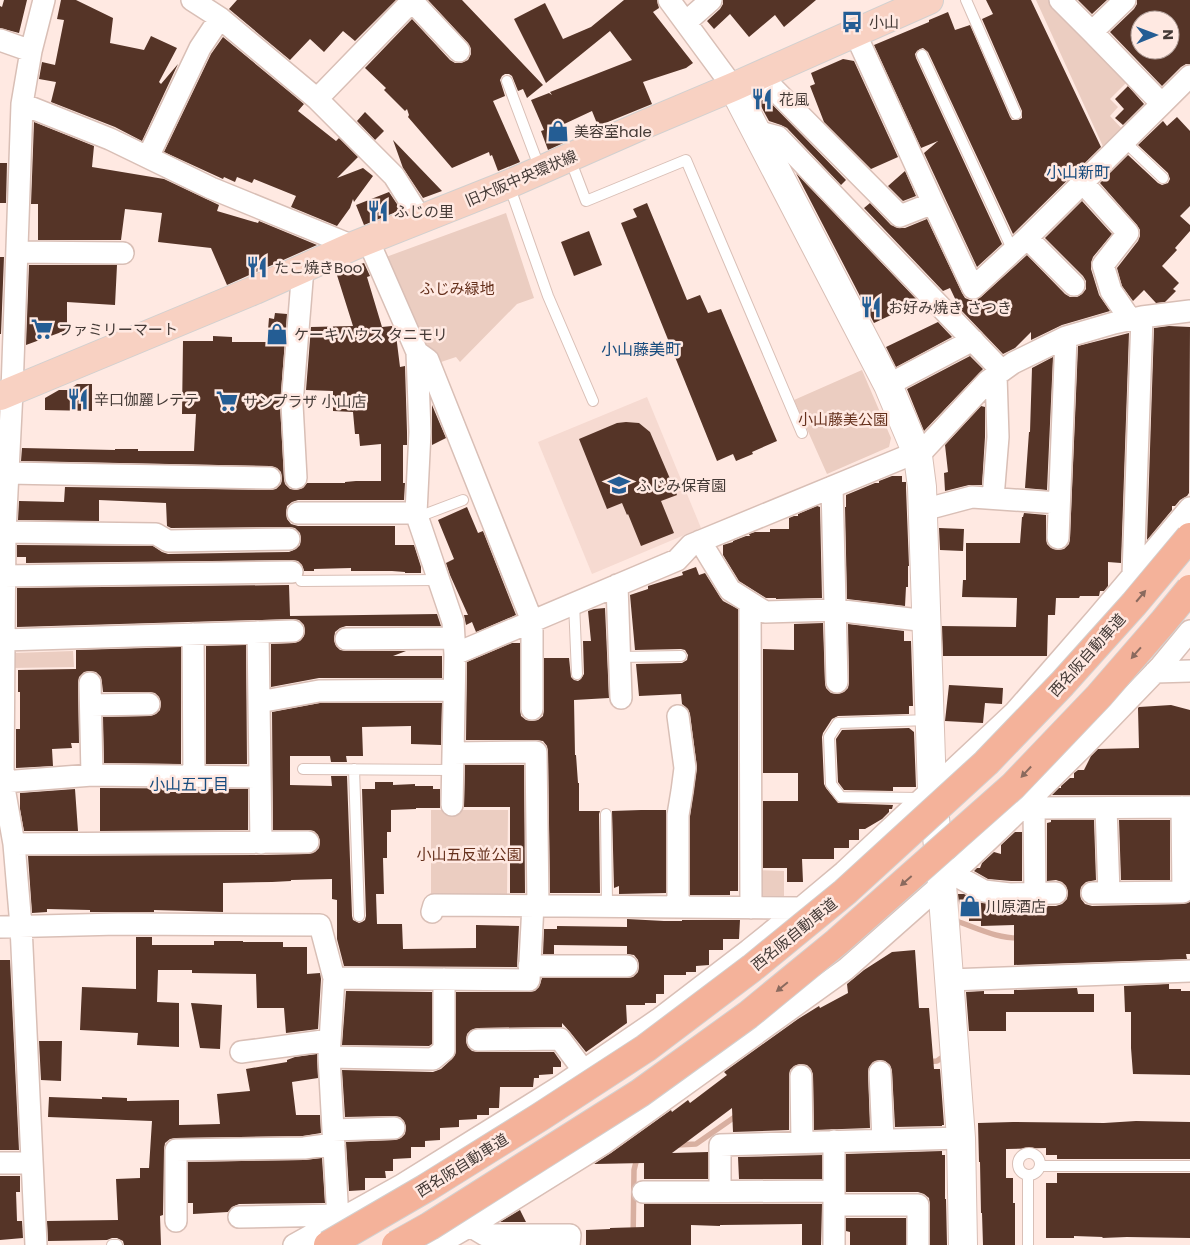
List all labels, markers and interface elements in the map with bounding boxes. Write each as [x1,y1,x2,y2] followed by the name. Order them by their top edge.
[839,9,865,35] bus stop icon: 小山
[1130,10,1180,60] north arrow
[869,12,899,33] place label: 小山
[1158,29,1178,40] text: N
[749,86,775,112] restaurant icon: 花風
[779,89,809,110] place label: 花風
[545,118,571,144] shop icon: 美容室hale
[574,121,652,142] place label: 美容室hale
[462,145,580,211] street label: 旧大阪中央環状線
[1046,161,1110,184] district label: 小山新町
[365,198,391,224] restaurant icon: ふじの里
[394,201,454,222] place label: ふじの里
[244,254,270,280] restaurant icon: たこ焼きBoo
[274,257,362,278] place label: たこ焼きBoo
[419,278,495,299] park label: ふじみ緑地
[858,294,884,320] restaurant icon: お好み焼き さつき
[888,297,1012,318] place label: お好み焼き さつき
[29,316,55,342] supermarket icon: ファミリーマート
[58,319,178,340] place label: ファミリーマート
[264,321,290,347] shop icon: ケーキハウス タニモリ
[294,324,448,345] place label: ケーキハウス タニモリ
[601,338,681,361] district label: 小山藤美町
[65,386,91,412] restaurant icon: 辛口伽麗レテテ
[214,388,240,414] supermarket icon: サンプラザ 小山店
[94,389,199,410] place label: 辛口伽麗レテテ
[243,391,367,412] place label: サンプラザ 小山店
[798,409,888,430] park label: 小山藤美公園
[606,472,632,498] school or university icon: ふじみ保育園
[636,475,726,496] place label: ふじみ保育園
[1135,590,1146,603] one-way arrow
[1044,609,1130,701] street label: 西名阪自動車道
[1130,646,1142,658] one-way arrow
[1020,766,1032,778] one-way arrow
[149,773,229,796] district label: 小山五丁目
[416,844,522,865] park label: 小山五反並公園
[899,876,912,887] one-way arrow
[747,893,841,975] street label: 西名阪自動車道
[957,893,983,919] shop icon: 川原酒店
[986,896,1046,917] place label: 川原酒店
[776,981,789,992] one-way arrow
[412,1128,512,1202] street label: 西名阪自動車道

